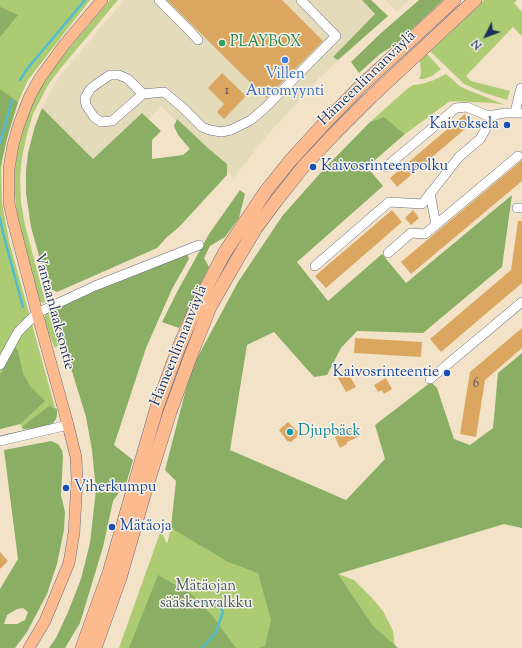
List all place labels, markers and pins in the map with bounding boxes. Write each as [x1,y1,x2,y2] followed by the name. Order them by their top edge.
[230,34,301,52] place label: PLAYBOX
[217,38,227,48] marker: PLAYBOX
[280,55,290,65] marker: Villen Automyynti
[246,66,324,101] place label: Villen Automyynti
[429,116,499,134] place label: Kaivoksela
[502,120,512,130] marker: Kaivoksela
[321,158,448,176] place label: Kaivosrinteenpolku
[308,162,318,172] marker: Kaivosrinteenpolku
[333,364,439,382] place label: Kaivosrinteentie
[442,368,452,378] marker: Kaivosrinteentie
[298,423,361,441] place label: Djupbäck
[285,427,295,437] marker: Djupbäck
[74,479,156,497] place label: Viherkumpu
[61,483,71,493] marker: Viherkumpu
[120,518,172,536] place label: Mätäoja
[107,522,117,532] marker: Mätäoja

